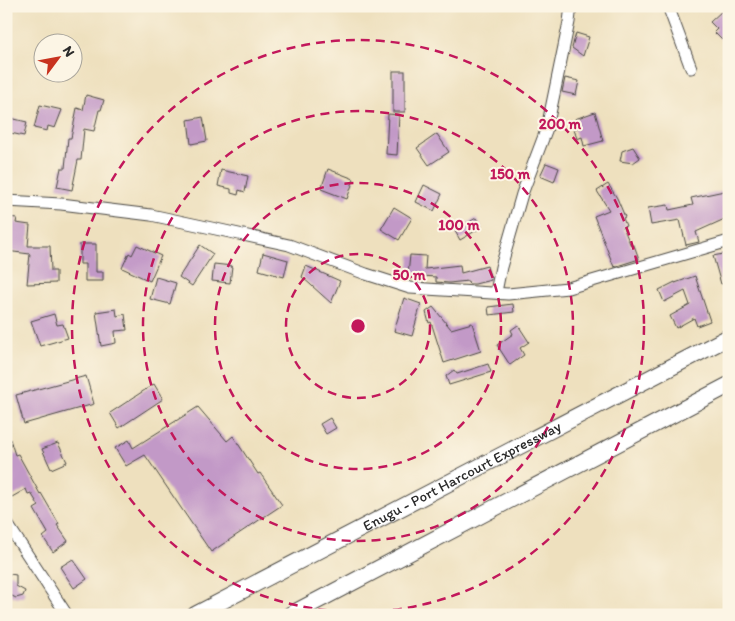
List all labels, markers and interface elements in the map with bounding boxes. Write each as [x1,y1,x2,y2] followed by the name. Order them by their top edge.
[32,32,82,82] north arrow
[59,43,78,60] text: N
[539,115,582,133] text: 200 m
[490,165,530,183] text: 150 m
[438,216,480,234] text: 100 m
[392,266,426,284] text: 50 m
[349,317,367,335] centre of rings
[360,417,564,535] street label: Enugu - Port Harcourt Expressway

